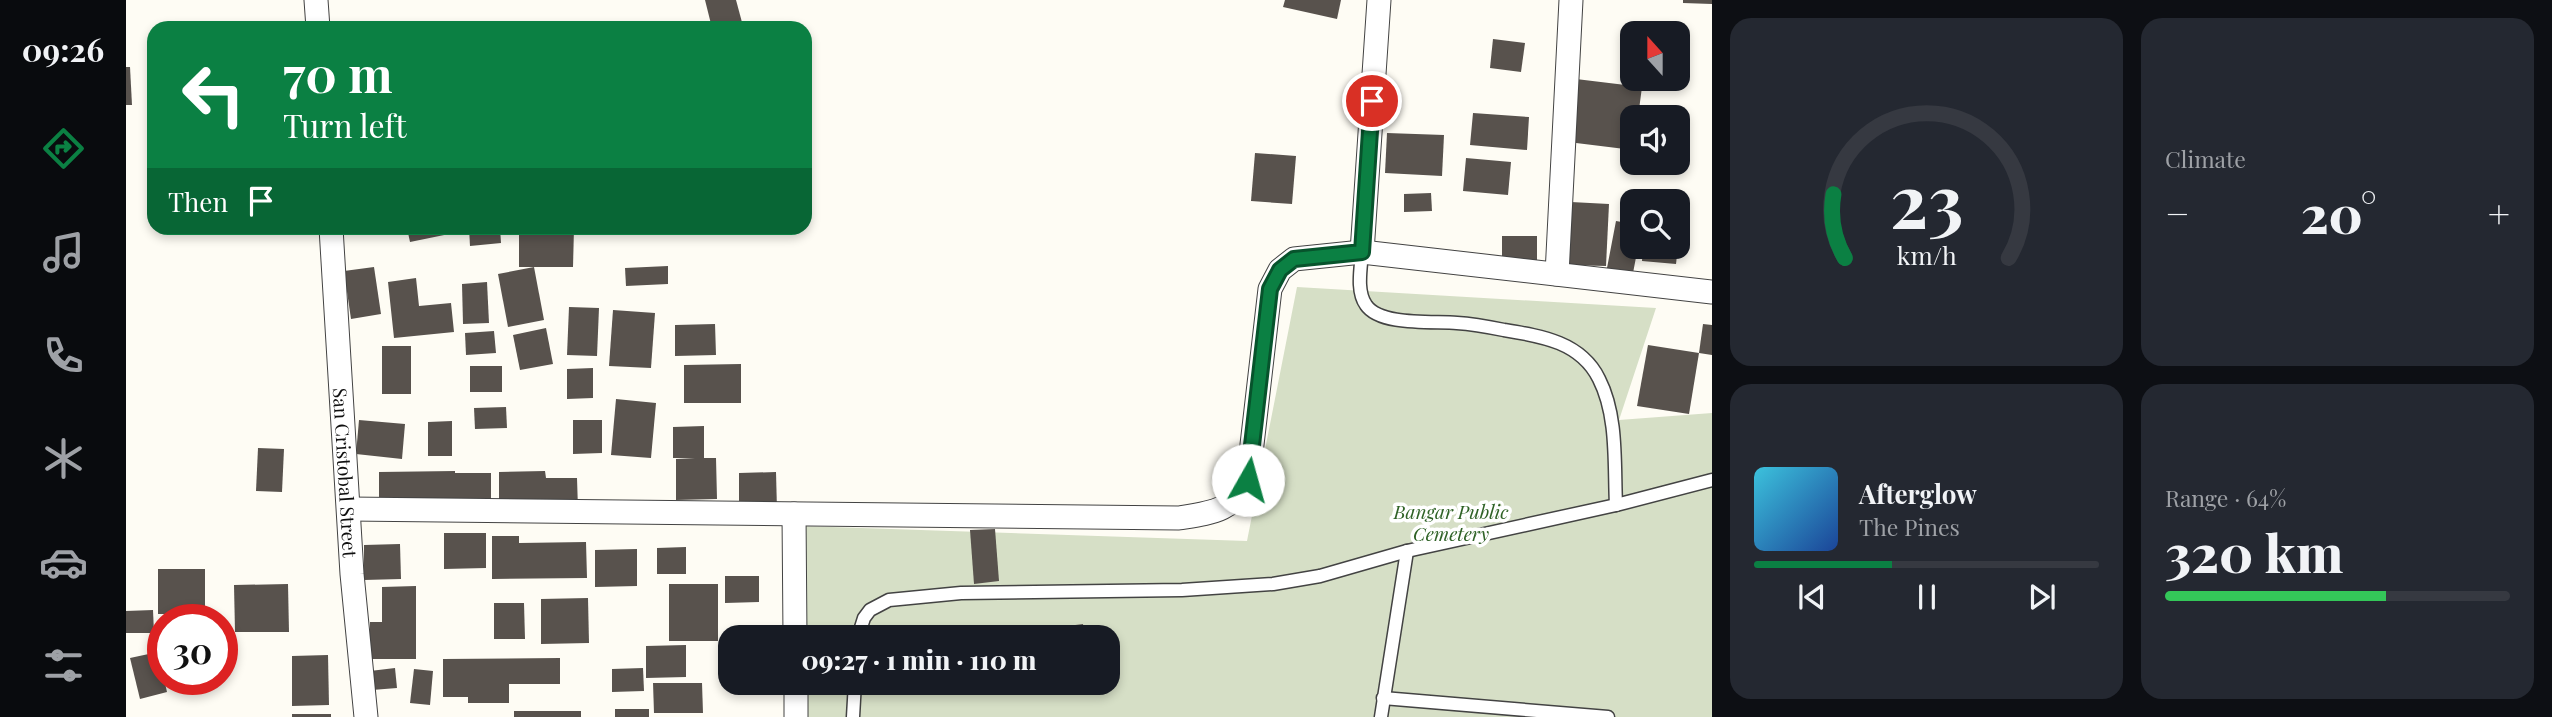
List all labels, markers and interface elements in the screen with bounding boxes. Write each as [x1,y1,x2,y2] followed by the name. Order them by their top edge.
[1620,21,1690,91] north arrow
[1620,21,1690,259] map controls
[22,27,104,70] text: 09:26
[283,40,393,105] text: 70 m
[168,49,259,140] icon: left
[1342,71,1402,131] pin
[1353,82,1391,120] icon: arrive
[283,103,407,146] text: Turn left
[1620,105,1690,175] button: sound
[39,124,88,173] icon: directions
[2165,143,2246,174] text: Climate
[1890,149,1963,246] text: 23
[2301,178,2377,247] text: 20°
[242,182,280,220] icon: arrive
[168,184,228,219] text: Then
[2165,187,2190,238] text: −
[2488,187,2510,238] text: +
[1620,189,1690,259] button: search
[39,228,88,277] icon: music
[1897,238,1957,271] text: km/h
[39,331,88,380] icon: phone
[328,387,364,558] street label: San Cristobal Street
[39,434,88,483] icon: climate
[1211,443,1285,517] position arrow
[1859,476,1977,511] text: Afterglow
[2165,482,2286,513] text: Range · 64%
[1392,498,1509,546] park label: Bangar Public Cemetery
[1859,511,1960,542] text: The Pines
[2165,517,2343,586] text: 320 km
[39,538,88,587] icon: car
[1793,578,1831,616] icon: previous
[1908,578,1946,616] icon: pause
[2023,578,2061,616] icon: next
[147,604,238,695] speed limit sign: 30
[39,641,88,690] icon: filters
[802,642,1036,677] text: 09:27 · 1 min · 110 m

